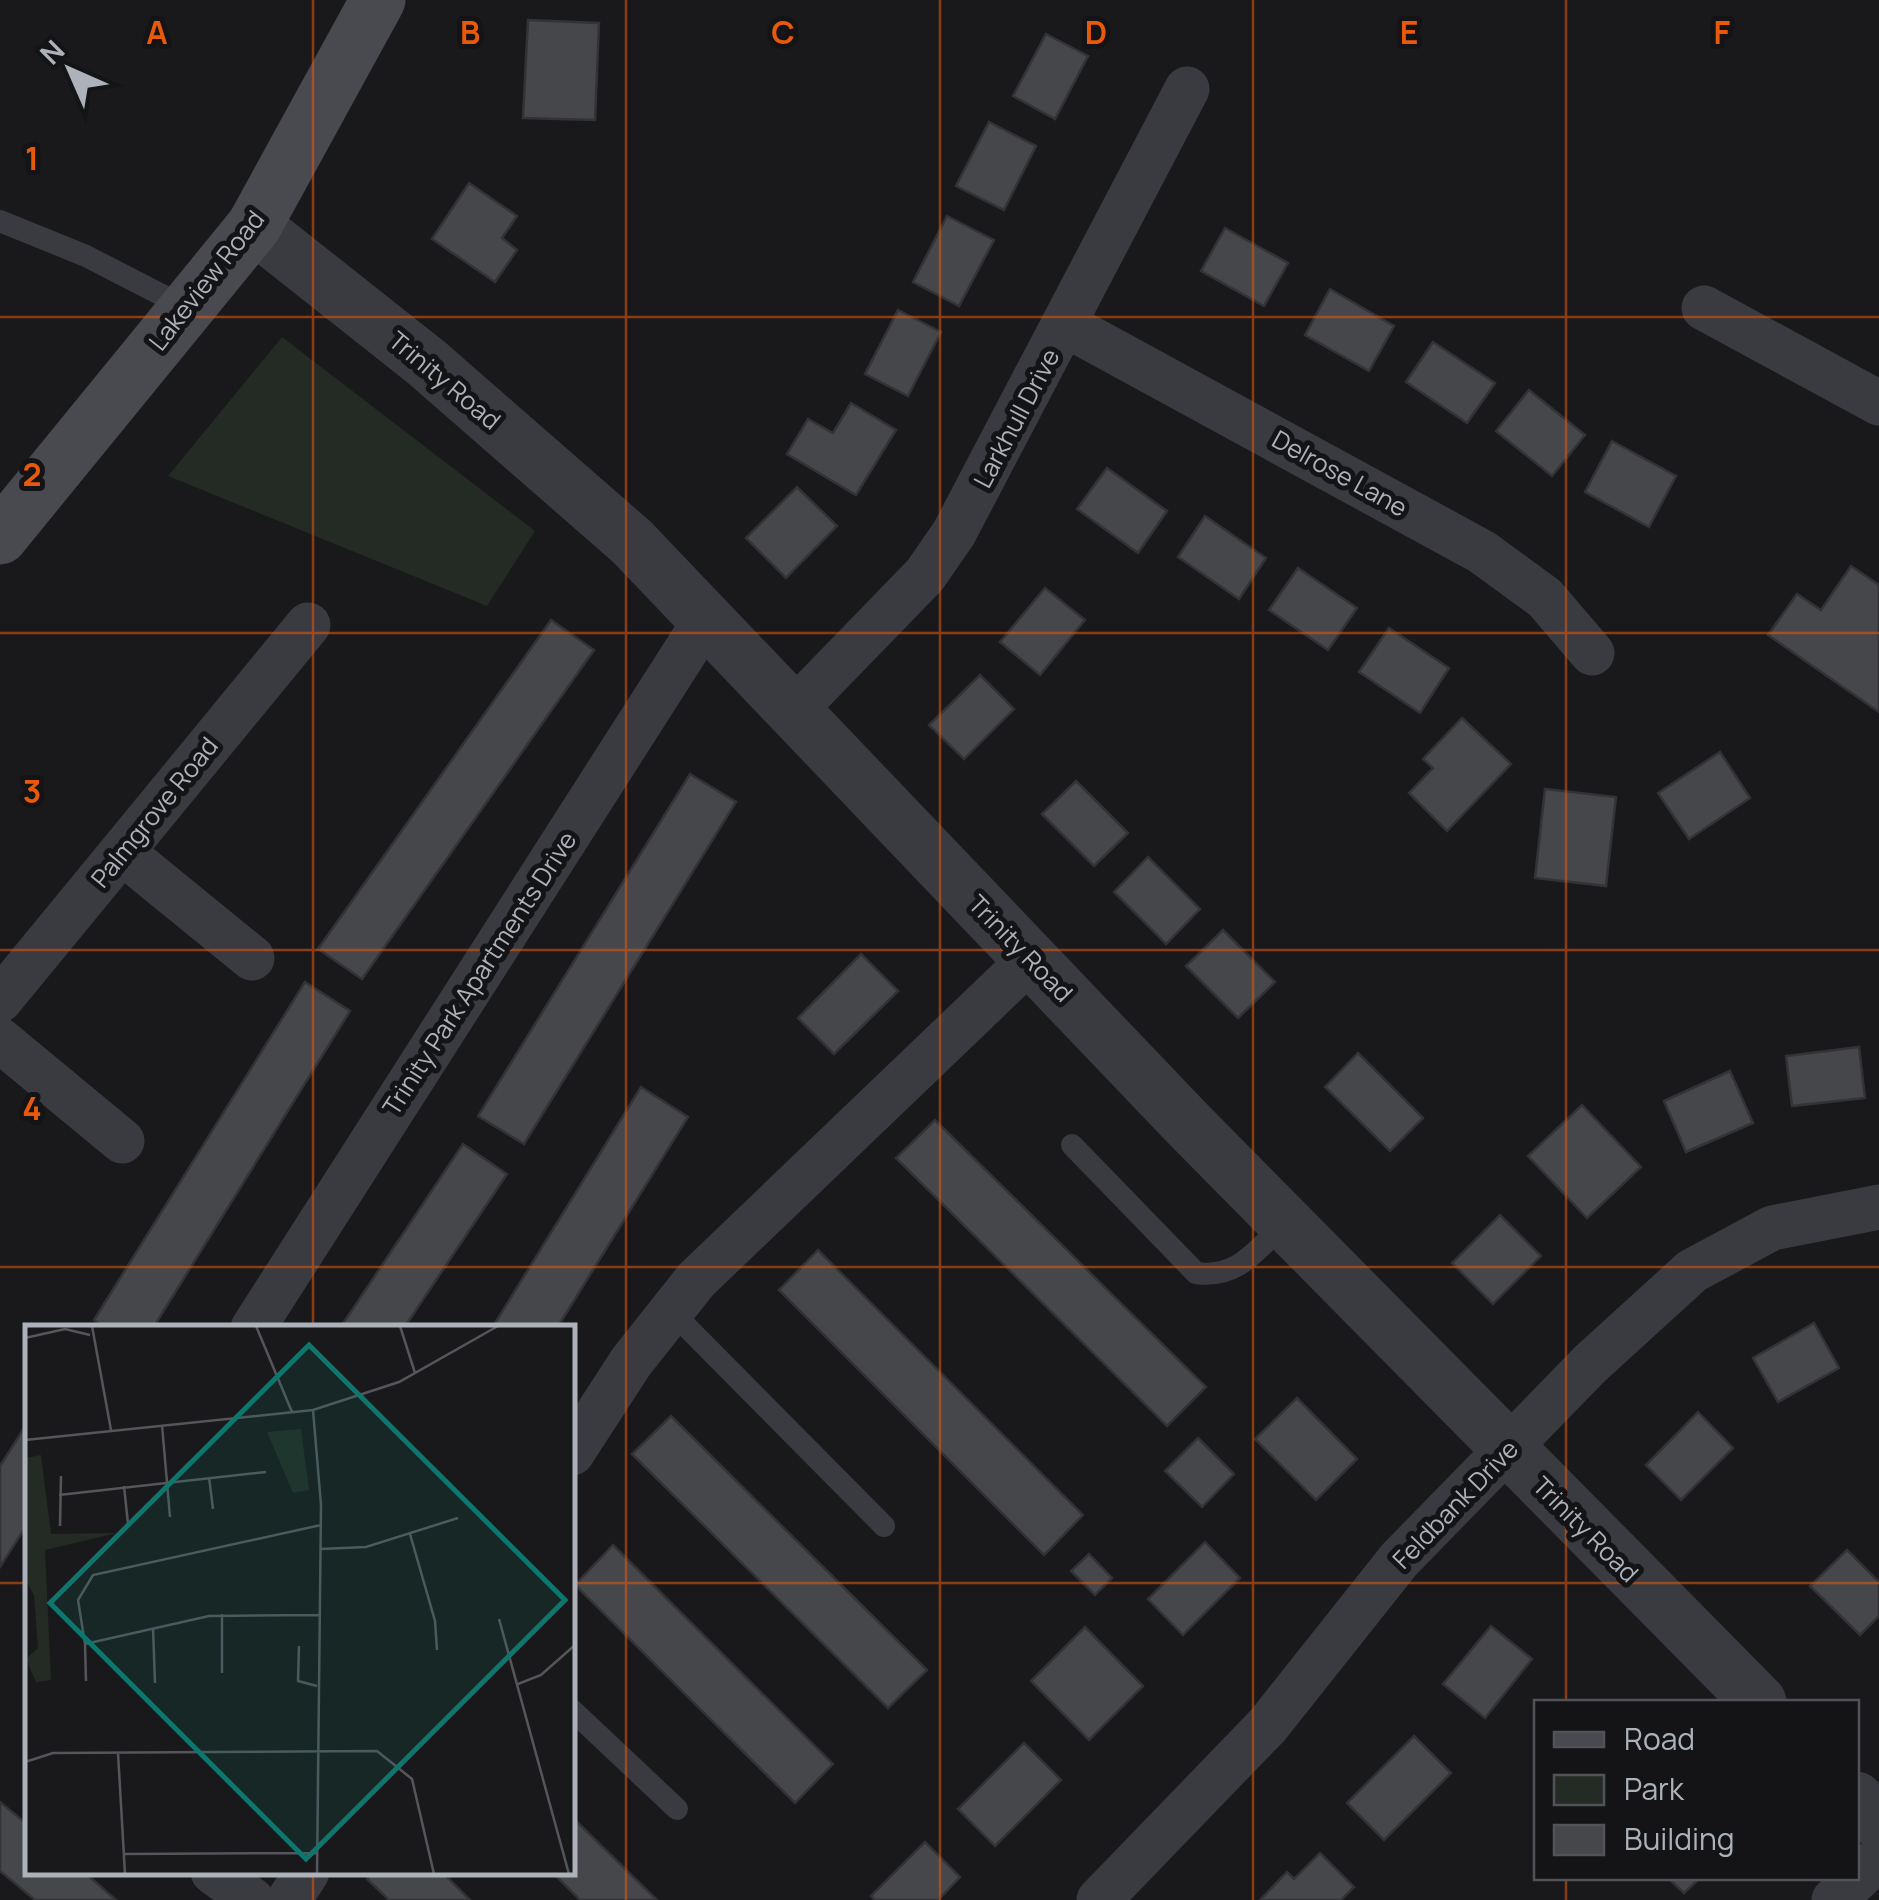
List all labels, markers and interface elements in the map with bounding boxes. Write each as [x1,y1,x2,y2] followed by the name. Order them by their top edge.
[146,10,168,54] text: A
[460,10,480,54] text: B
[771,10,795,54] text: C
[1085,10,1107,54] text: D
[1400,10,1418,54] text: E
[1714,10,1731,54] text: F
[20,20,120,120] north arrow
[31,31,72,72] text: N
[25,136,39,180] text: 1
[140,203,272,357] street label: Lakeview Road
[382,323,508,437] street label: Trinity Road
[965,342,1067,494] street label: Larkhull Drive
[1266,421,1414,525] street label: Delrose Lane
[22,452,42,496] text: 2
[82,729,226,895] street label: Palmgrove Road
[23,769,41,813] text: 3
[374,824,584,1122] street label: Trinity Park Apartments Drive
[961,887,1081,1009] street label: Trinity Road
[22,1086,42,1130] text: 4
[25,1325,575,1875] inset map
[1384,1432,1526,1576] street label: Feldbank Drive
[1525,1468,1647,1590] street label: Trinity Road
[1534,1700,1859,1880] legend
[1624,1718,1695,1759] text: Road
[1624,1768,1685,1809] text: Park
[1624,1818,1735,1859] text: Building

